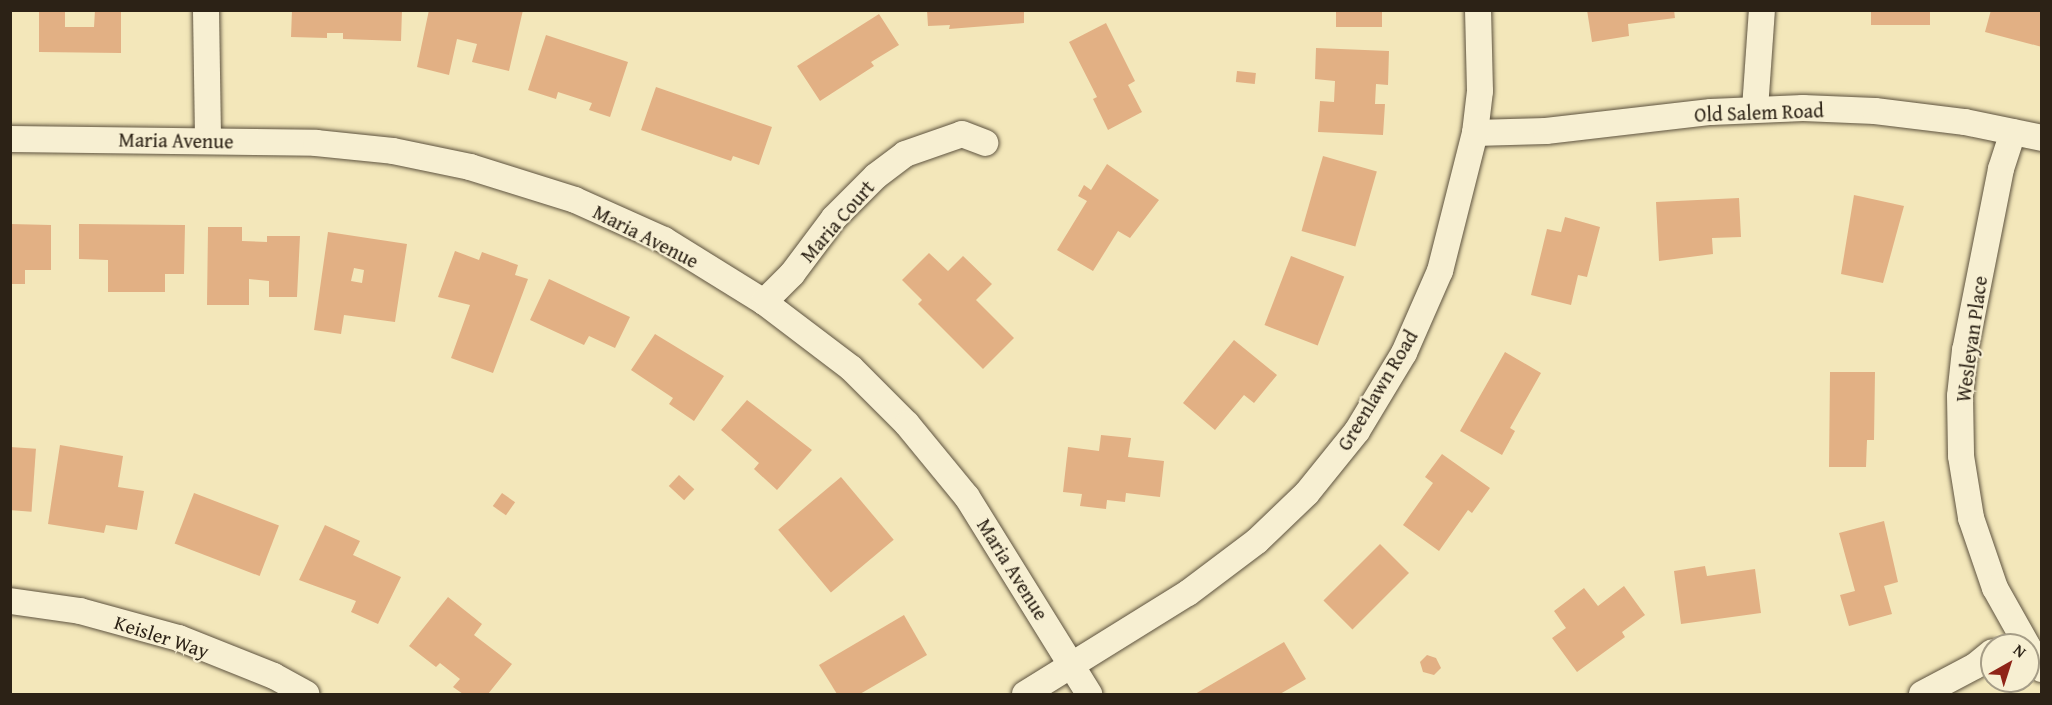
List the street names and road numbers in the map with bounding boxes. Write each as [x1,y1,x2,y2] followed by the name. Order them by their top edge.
[1694,98,1824,126] street label: Old Salem Road
[118,127,234,153] street label: Maria Avenue
[795,175,879,267] street label: Maria Court
[589,199,703,273] street label: Maria Avenue
[1950,274,1992,404] street label: Wesleyan Place
[1332,325,1422,455] street label: Greenlawn Road
[972,514,1054,624] street label: Maria Avenue
[112,609,212,663] street label: Keisler Way

